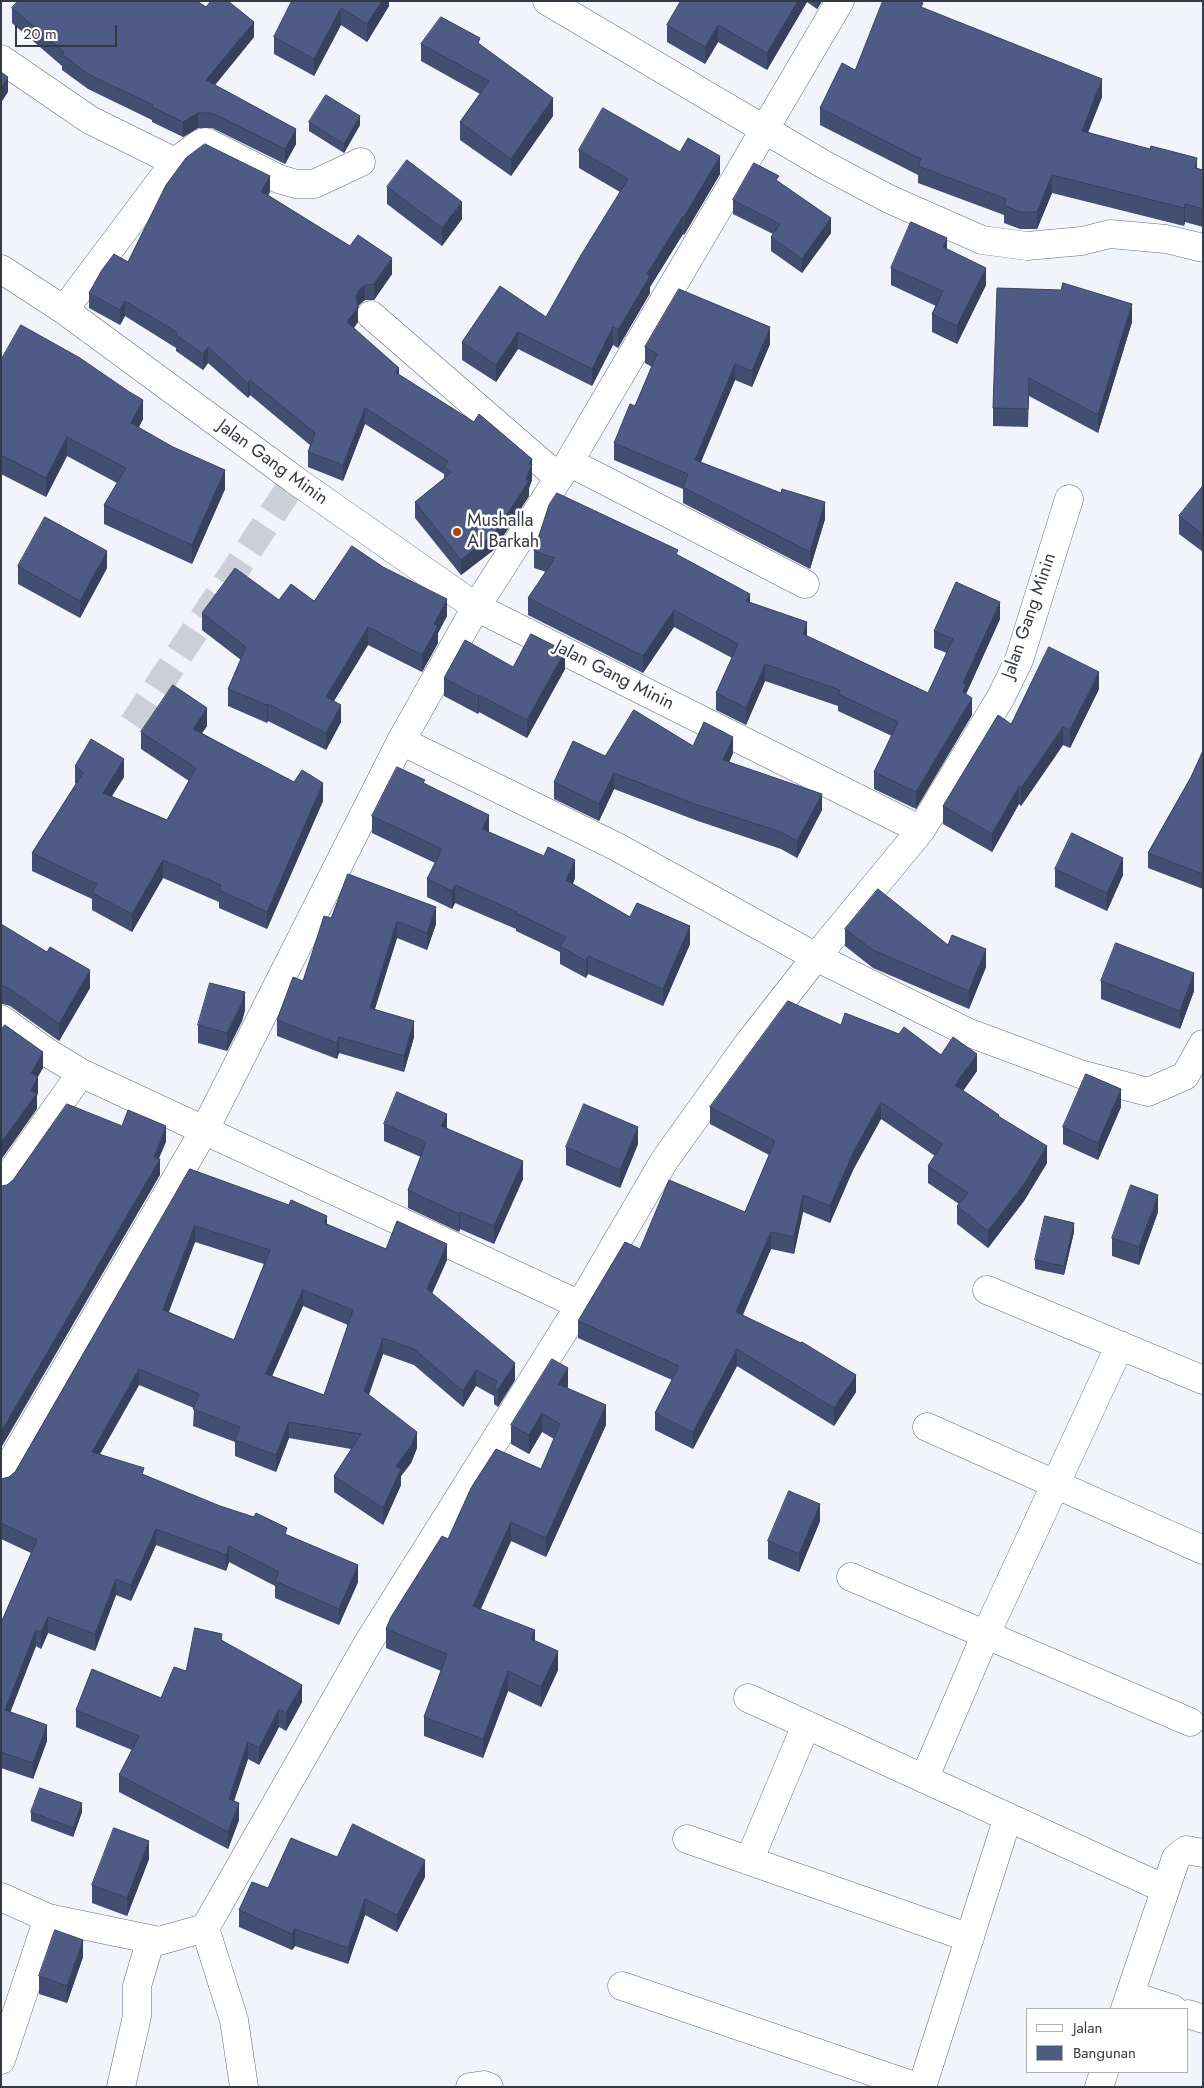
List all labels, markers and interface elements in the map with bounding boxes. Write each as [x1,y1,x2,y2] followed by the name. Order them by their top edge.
[18,15,120,47] scale bar
[23,23,57,45] text: 20 m
[213,416,331,510] street label: Jalan Gang Minin
[467,511,539,554] place label: Mushalla Al Barkah
[451,526,463,538] marker: Mushalla Al Barkah
[998,550,1062,682] street label: Jalan Gang Minin
[551,637,677,715] street label: Jalan Gang Minin
[1026,2008,1189,2073] legend
[1073,2017,1102,2039] text: Jalan
[1073,2042,1136,2064] text: Bangunan

